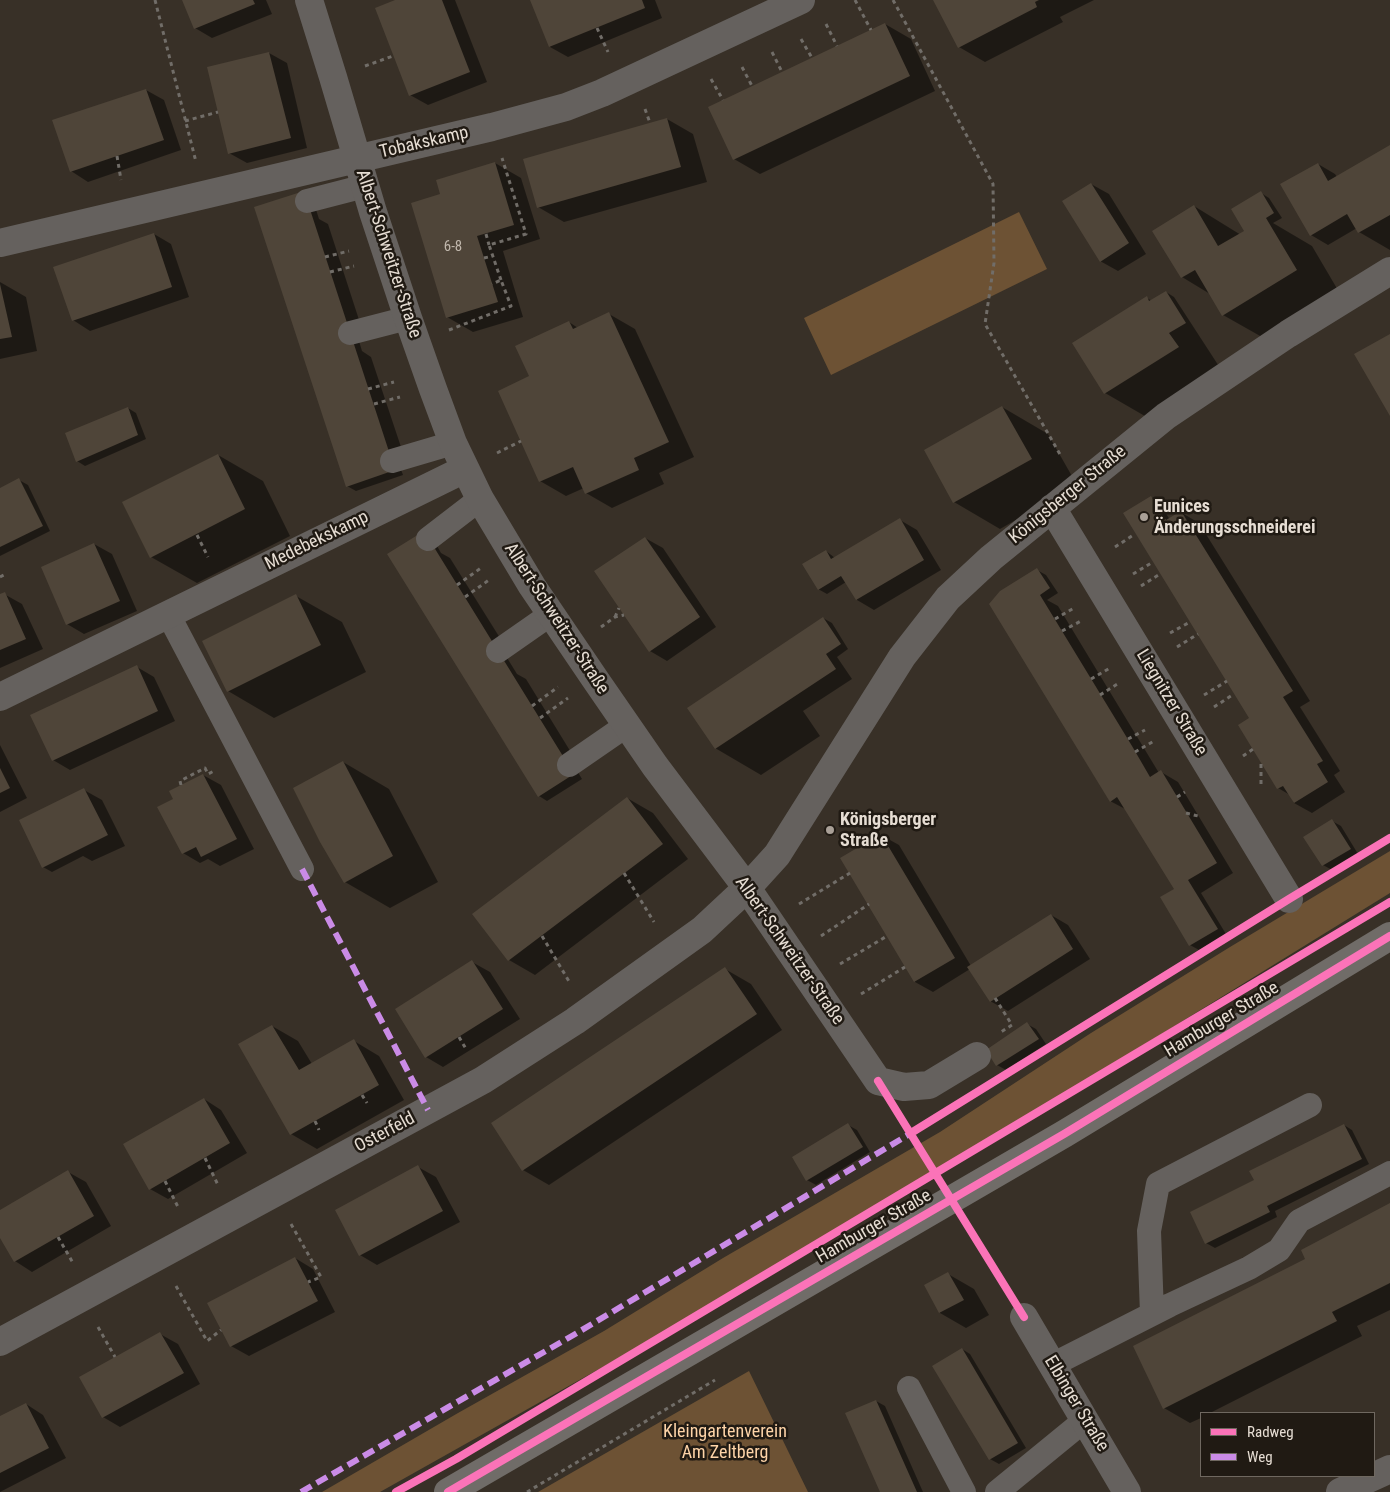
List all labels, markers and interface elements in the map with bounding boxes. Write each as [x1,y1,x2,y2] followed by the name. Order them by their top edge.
[377,122,471,164] street label: Tobakskamp
[351,167,425,341] street label: Albert-Schweitzer-Straße
[444,238,462,256] house number: 6-8
[1005,441,1131,549] street label: Königsberger Straße
[1154,496,1315,538] place label: Eunices Änderungsschneiderei
[262,507,372,575] street label: Medebekskamp
[1138,511,1150,523] marker: Eunices Änderungsschneiderei
[499,539,613,699] street label: Albert-Schweitzer-Straße
[1131,646,1211,760] street label: Liegnitzer Straße
[840,809,936,852] place label: Königsberger Straße
[824,824,836,836] marker: Königsberger Straße
[730,873,848,1029] street label: Albert-Schweitzer-Straße
[1161,977,1283,1063] street label: Hamburger Straße
[351,1108,419,1158] street label: Osterfeld
[813,1185,935,1269] street label: Hamburger Straße
[1039,1352,1113,1456] street label: Elbinger Straße
[1200,1412,1375,1477] legend
[663,1421,787,1464] park label: Kleingartenverein Am Zeltberg
[1247,1423,1294,1441] text: Radweg
[1247,1448,1273,1466] text: Weg

